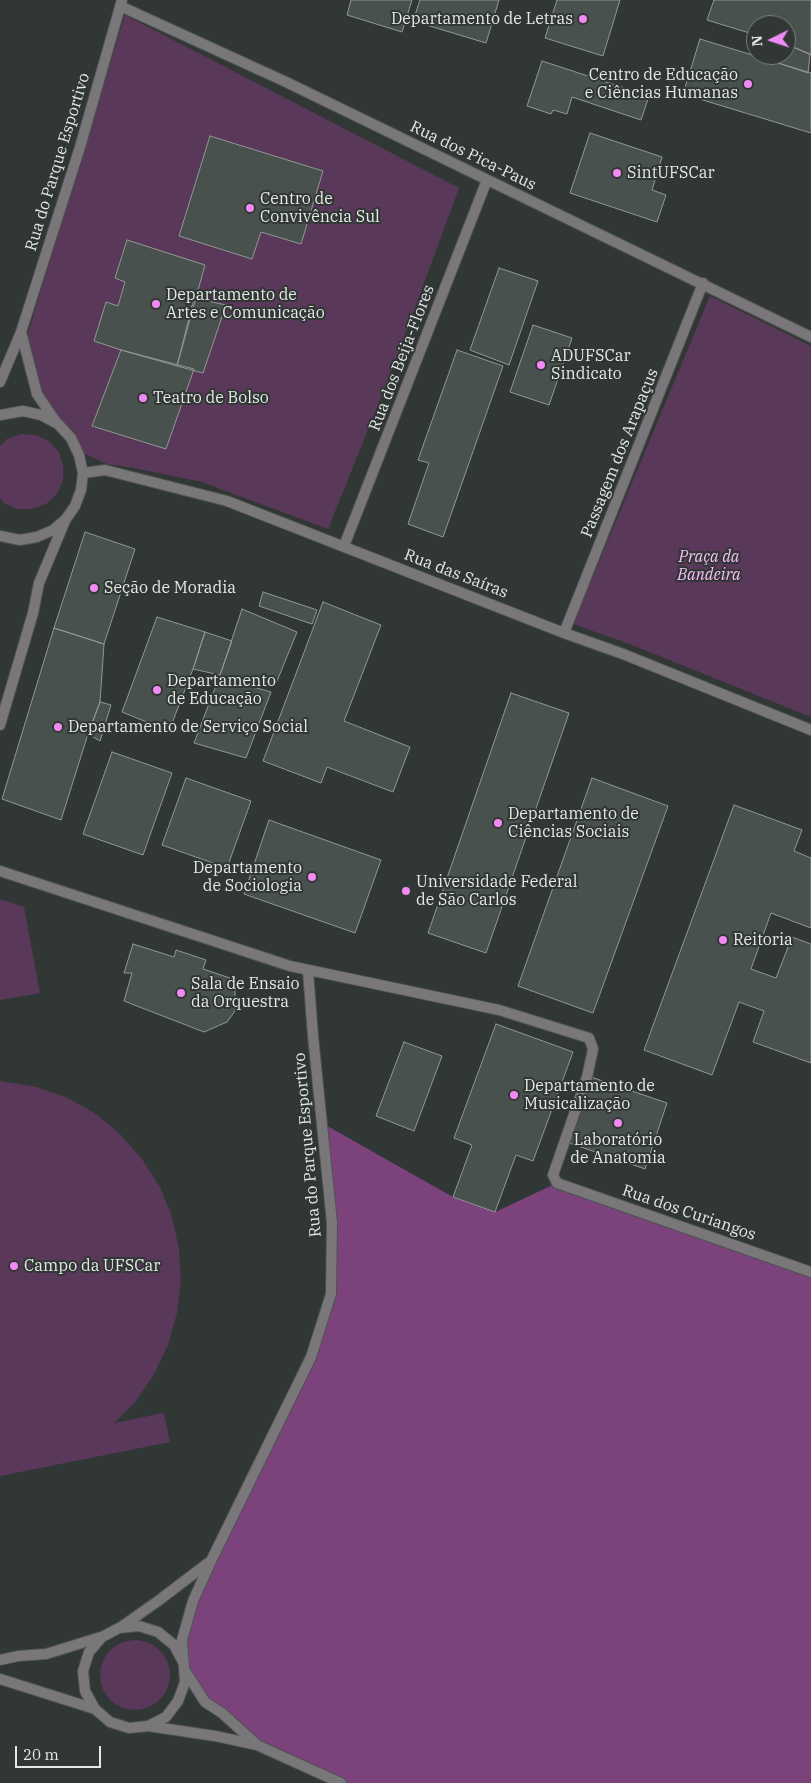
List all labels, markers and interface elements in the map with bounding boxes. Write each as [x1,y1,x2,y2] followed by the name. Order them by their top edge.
[391,9,573,29] place label: Departamento de Letras
[577,13,589,25] marker: Departamento de Letras
[746,15,796,65] north arrow
[748,35,766,47] text: N
[585,65,738,103] place label: Centro de Educação e Ciências Humanas
[22,71,94,253] street label: Rua do Parque Esportivo
[742,78,754,90] marker: Centro de Educação e Ciências Humanas
[407,117,539,195] street label: Rua dos Pica-Paus
[627,163,715,183] place label: SintUFSCar
[611,167,623,179] marker: SintUFSCar
[260,189,380,227] place label: Centro de Convivência Sul
[244,202,256,214] marker: Centro de Convivência Sul
[365,282,439,434] street label: Rua dos Beija-Flores
[166,285,325,323] place label: Departamento de Artes e Comunicação
[150,298,162,310] marker: Departamento de Artes e Comunicação
[551,346,631,384] place label: ADUFSCar Sindicato
[535,359,547,371] marker: ADUFSCar Sindicato
[577,366,663,540] street label: Passagem dos Arapaçus
[153,388,269,408] place label: Teatro de Bolso
[137,392,149,404] marker: Teatro de Bolso
[401,545,511,603] street label: Rua das Saíras
[677,547,741,585] park label: Praça da Bandeira
[104,578,236,598] place label: Seção de Moradia
[88,582,100,594] marker: Seção de Moradia
[167,671,276,709] place label: Departamento de Educação
[151,684,163,696] marker: Departamento de Educação
[68,717,308,737] place label: Departamento de Serviço Social
[52,721,64,733] marker: Departamento de Serviço Social
[508,804,639,842] place label: Departamento de Ciências Sociais
[492,817,504,829] marker: Departamento de Ciências Sociais
[193,858,302,896] place label: Departamento de Sociologia
[306,871,318,883] marker: Departamento de Sociologia
[416,872,577,910] place label: Universidade Federal de São Carlos
[400,885,412,897] marker: Universidade Federal de São Carlos
[733,930,793,950] place label: Reitoria
[717,934,729,946] marker: Reitoria
[191,974,299,1012] place label: Sala de Ensaio da Orquestra
[175,987,187,999] marker: Sala de Ensaio da Orquestra
[290,1052,326,1238] street label: Rua do Parque Esportivo
[524,1076,655,1114] place label: Departamento de Musicalização
[508,1089,520,1101] marker: Departamento de Musicalização
[612,1117,624,1129] marker: Laboratório de Anatomia
[570,1130,666,1168] place label: Laboratório de Anatomia
[620,1181,758,1245] street label: Rua dos Curiangos
[24,1256,160,1276] place label: Campo da UFSCar
[8,1260,20,1272] marker: Campo da UFSCar
[18,1736,104,1768] scale bar
[23,1745,59,1764] text: 20 m

